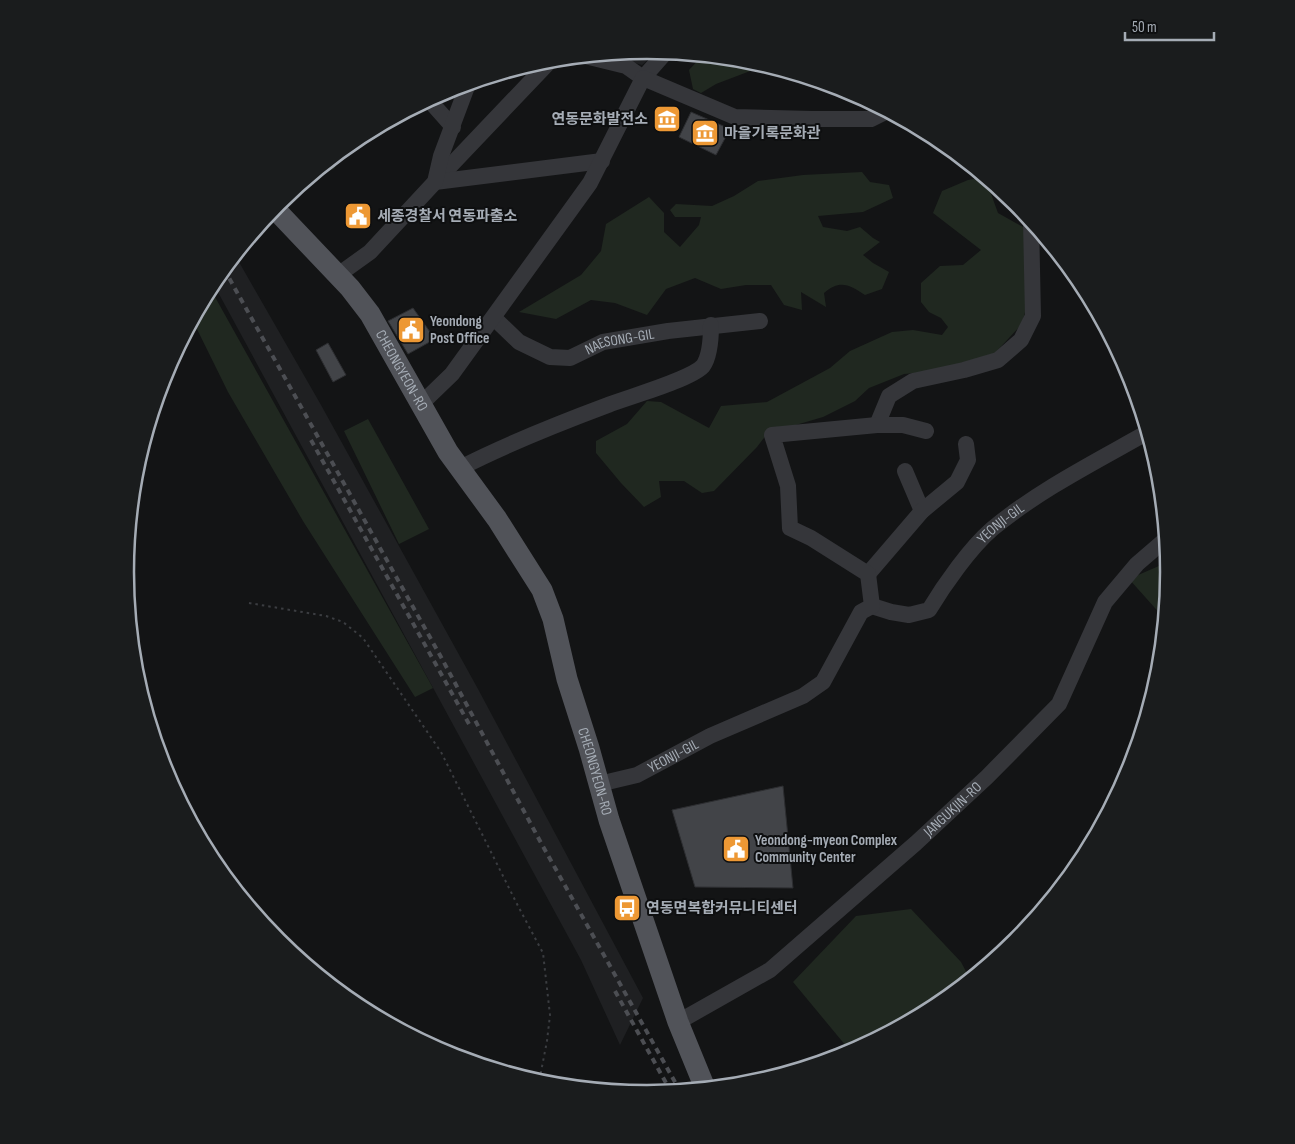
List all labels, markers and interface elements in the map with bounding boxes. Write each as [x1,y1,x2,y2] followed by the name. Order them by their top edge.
[1125,10,1214,42] scale bar
[1132,18,1157,37] text: 50 m
[652,104,682,134] museum icon: 연동문화발전소
[551,110,648,129] place label: 연동문화발전소
[690,118,720,148] museum icon: 마을기록문화관
[724,124,821,143] place label: 마을기록문화관
[343,201,373,231] public building icon: 세종경찰서 연동파출소
[377,207,518,226] place label: 세종경찰서 연동파출소
[430,312,490,348] place label: Yeondong Post Office
[396,315,426,345] public building icon: Yeondong Post Office
[582,324,656,359] street label: NAESONG-GIL
[371,326,432,414] street label: CHEONGYEON-RO
[973,498,1028,548] street label: YEONJI-GIL
[574,725,617,817] street label: CHEONGYEON-RO
[644,734,702,777] street label: YEONJI-GIL
[919,777,986,841] street label: JANGUKJIN-RO
[755,831,898,867] place label: Yeondong-myeon Complex Community Center
[721,834,751,864] public building icon: Yeondong-myeon Complex Community Center
[612,893,642,923] bus stop icon: 연동면복합커뮤니티센터
[646,899,798,918] place label: 연동면복합커뮤니티센터

